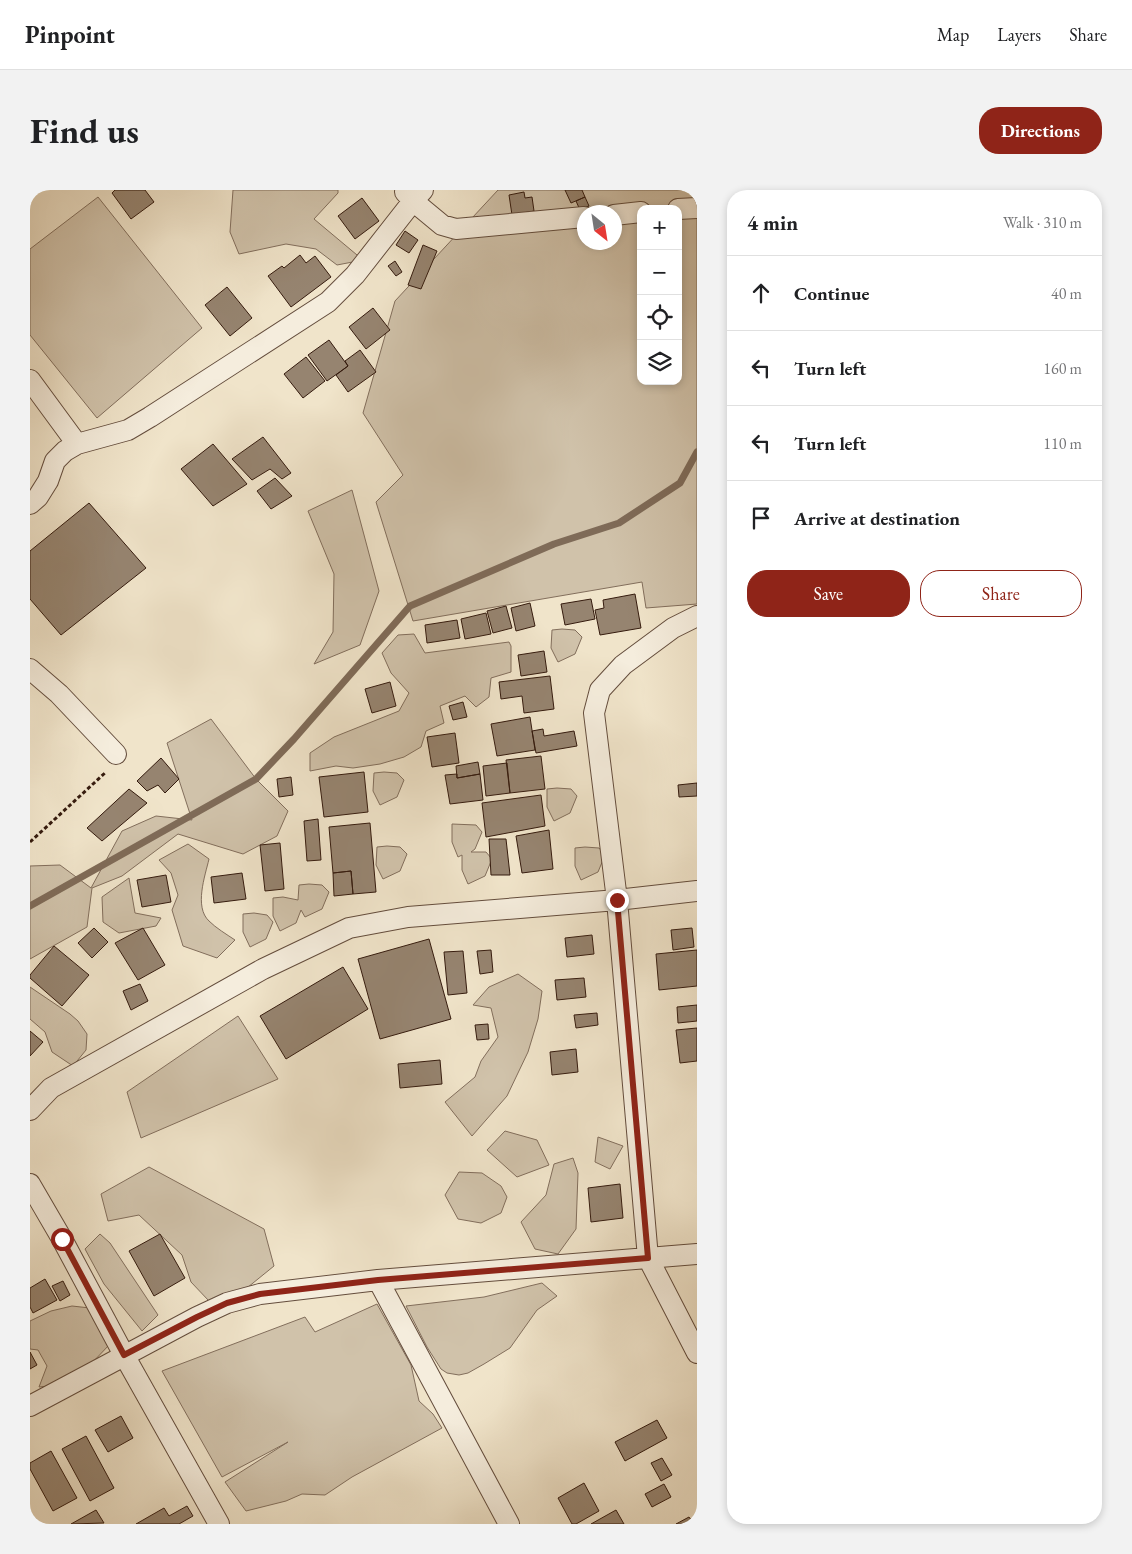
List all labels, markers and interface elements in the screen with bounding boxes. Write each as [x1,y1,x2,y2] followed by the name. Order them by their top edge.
[25,19,115,50] text: Pinpoint
[937,23,969,46] text: Map
[997,23,1041,46] text: Layers
[1069,23,1107,46] text: Share
[979,107,1102,154] button: Directions
[30,108,139,153] text: Find us
[577,205,622,250] north arrow
[637,205,682,385] map controls
[637,205,682,250] button: +
[747,209,798,236] text: 4 min
[1003,212,1082,233] text: Walk · 310 m
[637,250,682,295] button: −
[747,279,775,307] icon: ahead
[794,281,869,306] text: Continue
[1051,283,1082,304] text: 40 m
[637,295,682,340] button: locate
[637,340,682,385] button: layers
[747,354,775,382] icon: left
[794,356,866,381] text: Turn left
[1043,358,1082,379] text: 160 m
[747,429,775,457] icon: left
[794,431,866,456] text: Turn left
[1043,433,1082,454] text: 110 m
[747,504,775,532] icon: arrive
[794,506,960,531] text: Arrive at destination
[747,570,910,617] button: Save
[920,570,1082,617] button: Share
[606,889,629,912] route end
[51,1228,74,1251] route start

